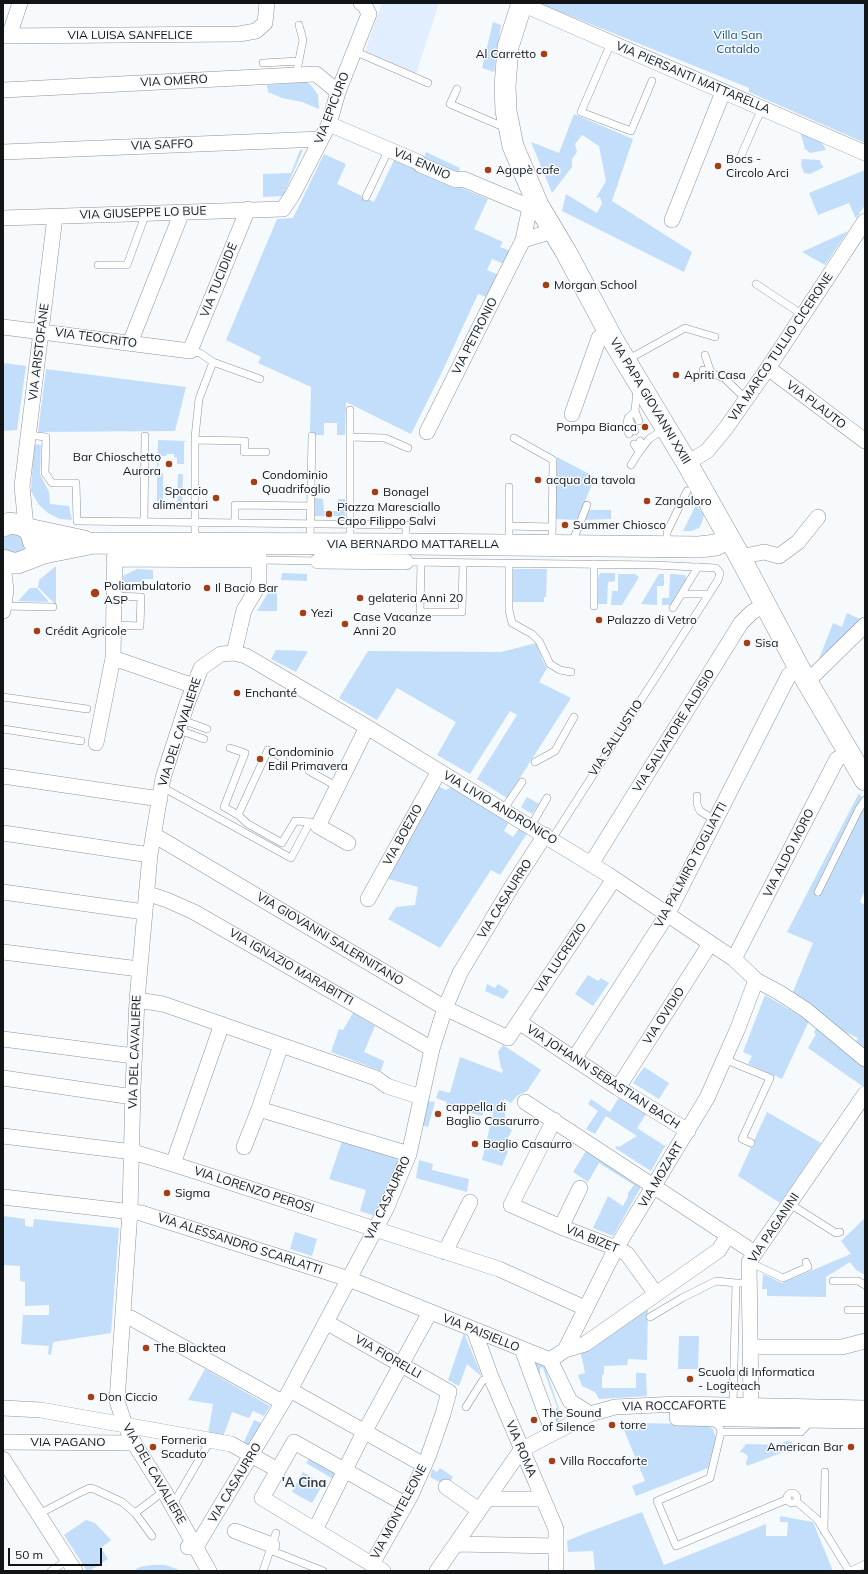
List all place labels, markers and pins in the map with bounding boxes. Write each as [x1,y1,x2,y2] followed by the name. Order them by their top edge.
[476,47,536,61] place label: Al Carretto
[539,49,549,59] marker: Al Carretto
[726,152,789,180] place label: Bocs - Circolo Arci
[713,161,723,171] marker: Bocs - Circolo Arci
[496,163,560,177] place label: Agapè cafe
[483,165,493,175] marker: Agapè cafe
[554,278,637,292] place label: Morgan School
[541,280,551,290] marker: Morgan School
[684,368,746,382] place label: Apriti Casa
[671,370,681,380] marker: Apriti Casa
[556,420,637,434] place label: Pompa Bianca
[640,422,650,432] marker: Pompa Bianca
[73,450,161,478] place label: Bar Chioschetto Aurora
[164,459,174,469] marker: Bar Chioschetto Aurora
[262,468,330,496] place label: Condominio Quadrifoglio
[546,473,636,487] place label: acqua da tavola
[533,475,543,485] marker: acqua da tavola
[249,477,259,487] marker: Condominio Quadrifoglio
[152,484,208,512] place label: Spaccio alimentari
[383,485,429,499] place label: Bonagel
[370,487,380,497] marker: Bonagel
[211,493,221,503] marker: Spaccio alimentari
[655,494,712,508] place label: Zangaloro
[642,496,652,506] marker: Zangaloro
[337,500,440,528] place label: Piazza Maresciallo Capo Filippo Salvi
[324,509,334,519] marker: Piazza Maresciallo Capo Filippo Salvi
[573,518,666,532] place label: Summer Chiosco
[560,520,570,530] marker: Summer Chiosco
[104,579,191,607] place label: Poliambulatorio ASP
[215,581,278,595] place label: Il Bacio Bar
[202,583,212,593] marker: Il Bacio Bar
[89,587,101,599] marker: Poliambulatorio ASP
[368,591,463,605] place label: gelateria Anni 20
[355,593,365,603] marker: gelateria Anni 20
[311,606,333,620] place label: Yezi
[298,608,308,618] marker: Yezi
[353,610,431,638] place label: Case Vacanze Anni 20
[607,613,697,627] place label: Palazzo di Vetro
[594,615,604,625] marker: Palazzo di Vetro
[340,619,350,629] marker: Case Vacanze Anni 20
[45,624,127,638] place label: Crédit Agricole
[32,626,42,636] marker: Crédit Agricole
[755,636,778,650] place label: Sisa
[742,638,752,648] marker: Sisa
[245,686,297,700] place label: Enchanté
[232,688,242,698] marker: Enchanté
[268,745,348,773] place label: Condominio Edil Primavera
[255,754,265,764] marker: Condominio Edil Primavera
[446,1100,539,1128] place label: cappella di Baglio Casarurro
[433,1109,443,1119] marker: cappella di Baglio Casarurro
[483,1137,572,1151] place label: Baglio Casaurro
[470,1139,480,1149] marker: Baglio Casaurro
[175,1186,210,1200] place label: Sigma
[162,1188,172,1198] marker: Sigma
[154,1341,226,1355] place label: The Blacktea
[141,1343,151,1353] marker: The Blacktea
[698,1365,815,1393] place label: Scuola di Informatica - Logiteach
[685,1374,695,1384] marker: Scuola di Informatica - Logiteach
[99,1390,158,1404] place label: Don Ciccio
[86,1392,96,1402] marker: Don Ciccio
[542,1406,601,1434] place label: The Sound of Silence
[529,1415,539,1425] marker: The Sound of Silence
[620,1418,646,1432] place label: torre
[607,1420,617,1430] marker: torre
[161,1433,207,1461] place label: Forneria Scaduto
[767,1440,843,1454] place label: American Bar
[148,1442,158,1452] marker: Forneria Scaduto
[846,1442,856,1452] marker: American Bar
[560,1454,647,1468] place label: Villa Roccaforte
[547,1456,557,1466] marker: Villa Roccaforte

